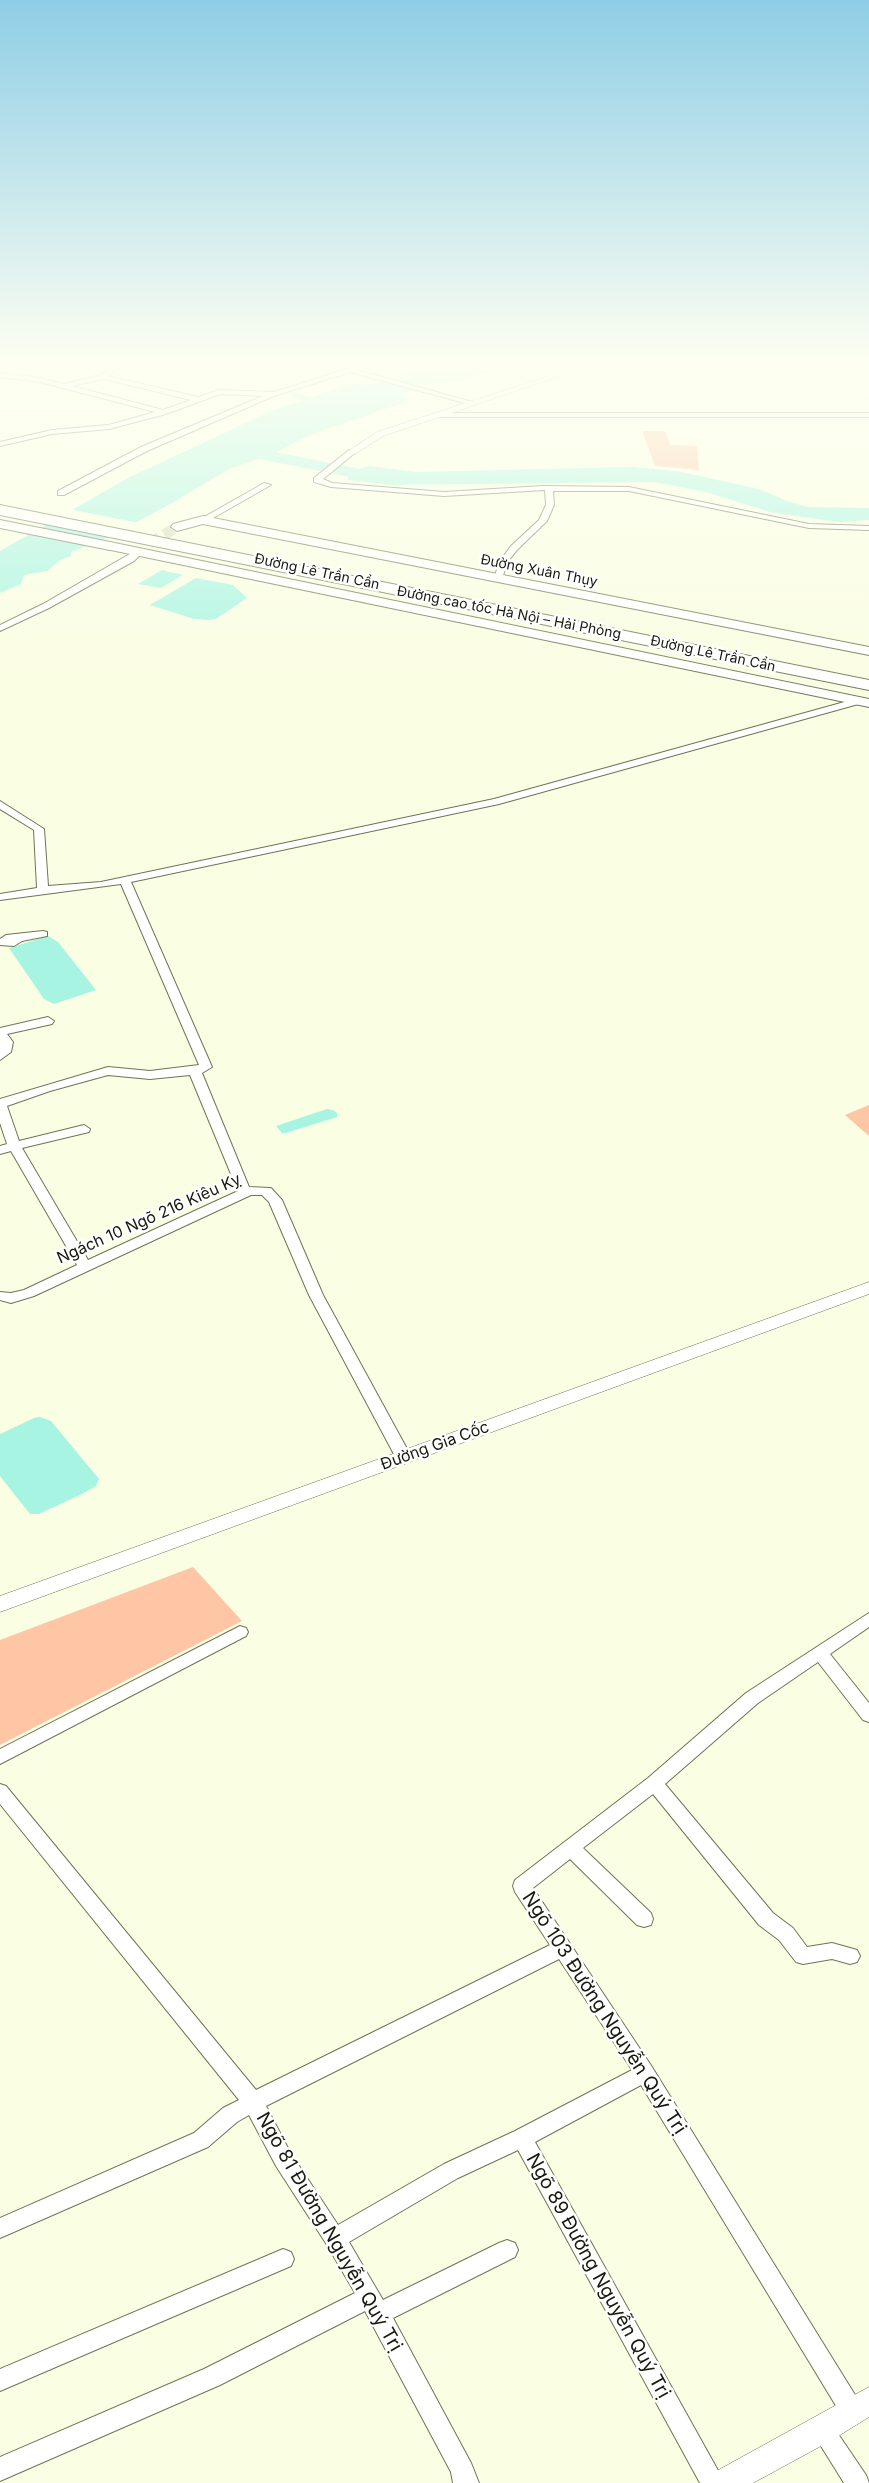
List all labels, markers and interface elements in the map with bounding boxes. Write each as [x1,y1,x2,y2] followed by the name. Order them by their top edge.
[253,551,381,593] street label: Đường Lê Trần Cẩn
[479,551,599,591] street label: Đường Xuân Thụy
[395,583,623,643] street label: Đường cao tốc Hà Nội – Hải Phòng
[649,633,777,675] street label: Đường Lê Trần Cẩn
[54,1170,244,1268] street label: Ngách 10 Ngõ 216 Kiêu Kỵ
[378,1417,492,1475] street label: Đường Gia Cốc
[517,1888,691,2138] street label: Ngõ 103 Đường Nguyễn Quý Trị
[251,2108,407,2356] street label: Ngõ 81 Đường Nguyễn Quý Trị
[521,2150,675,2402] street label: Ngõ 89 Đường Nguyễn Quý Trị

